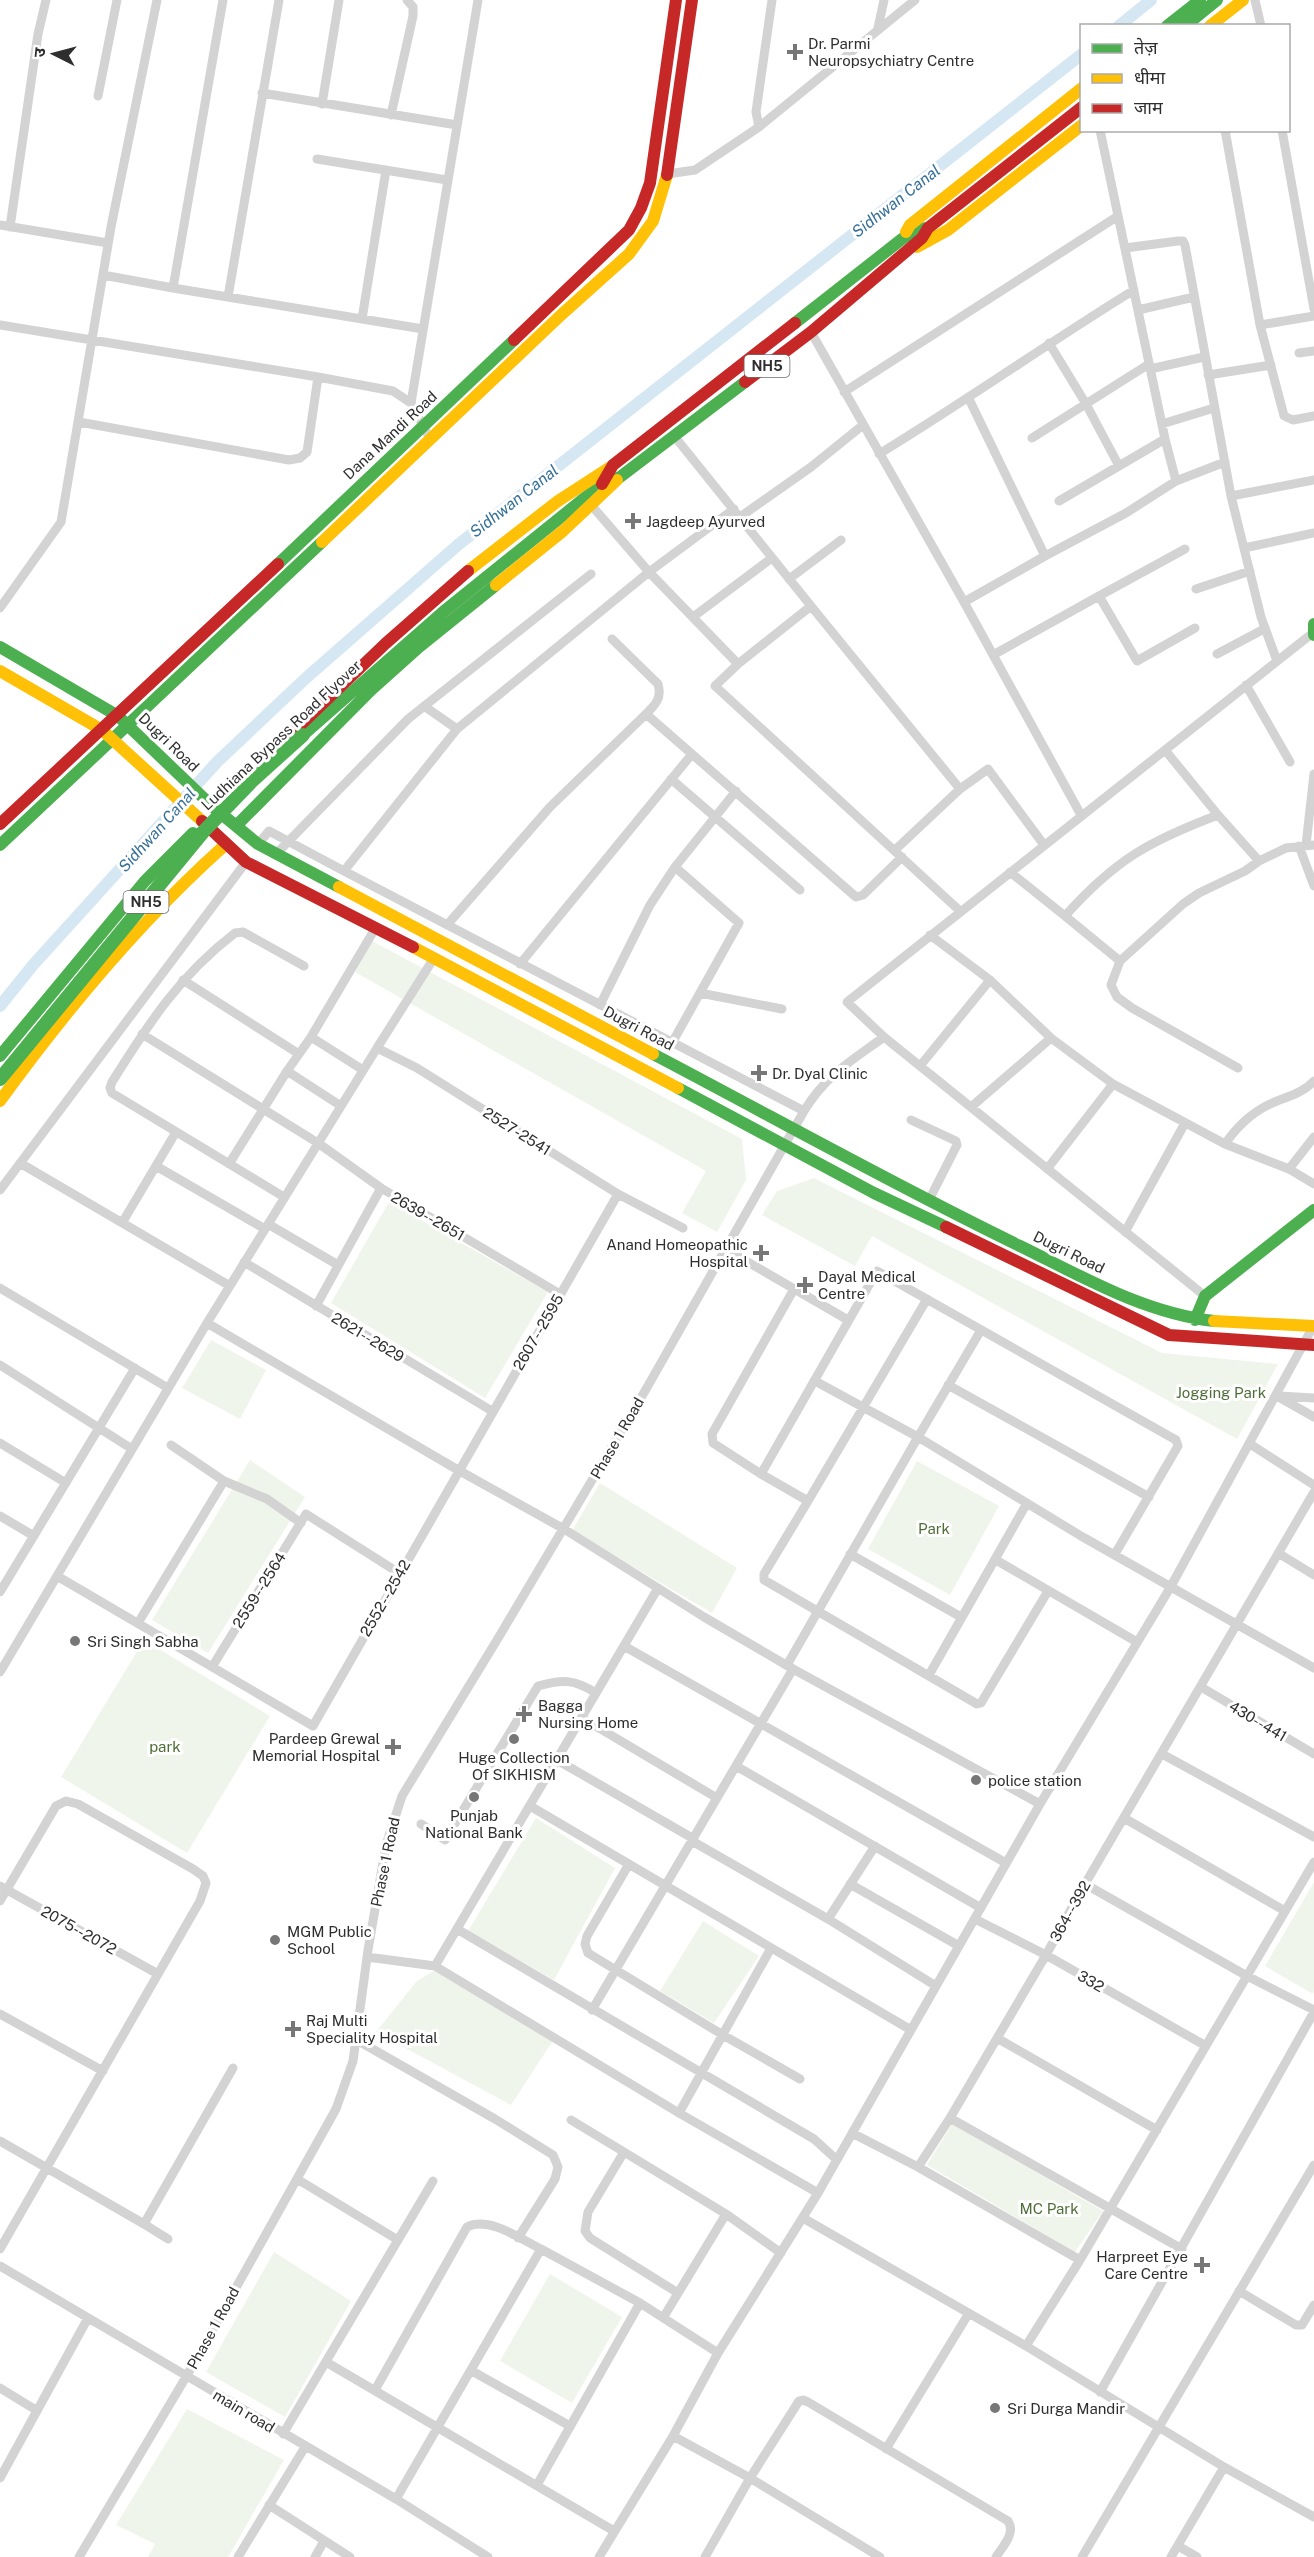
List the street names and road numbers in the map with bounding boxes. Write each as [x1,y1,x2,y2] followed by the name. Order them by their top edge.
[744,355,789,377] road number: NH5
[340,387,440,483] street label: Dana Mandi Road
[198,656,364,813] street label: Ludhiana Bypass Road Flyover
[135,709,203,775] street label: Dugri Road
[124,891,168,913] road number: NH5
[601,1002,677,1054] street label: Dugri Road
[480,1104,554,1158] street label: 2527-2541
[388,1188,468,1244] street label: 2639--2651
[1031,1227,1107,1277] street label: Dugri Road
[509,1291,567,1373] street label: 2607--2595
[329,1309,407,1365] street label: 2621--2629
[587,1394,647,1482] street label: Phase 1 Road
[229,1549,289,1631] street label: 2559--2564
[356,1557,414,1639] street label: 2552--2542
[1226,1697,1290,1745] street label: 430--441
[367,1816,403,1908] street label: Phase 1 Road
[1046,1877,1094,1944] street label: 364--392
[38,1902,120,1958] street label: 2075--2072
[1075,1967,1107,1995] street label: 332
[183,2284,243,2372] street label: Phase 1 Road
[210,2386,278,2436] street label: main road

